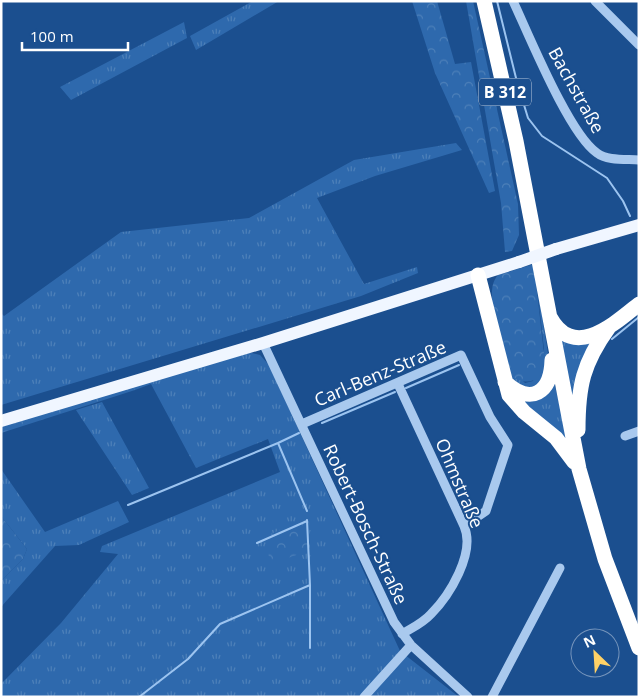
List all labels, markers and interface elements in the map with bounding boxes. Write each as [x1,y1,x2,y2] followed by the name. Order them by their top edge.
[22,20,129,52] scale bar
[30,26,74,46] text: 100 m
[543,43,611,137] street label: Bachstraße
[479,78,531,105] road number: B 312
[310,334,450,412] street label: Carl-Benz-Straße
[430,434,490,532] street label: Ohmstraße
[318,440,414,608] street label: Robert-Bosch-Straße
[570,628,620,678] north arrow
[580,630,598,652] text: N

